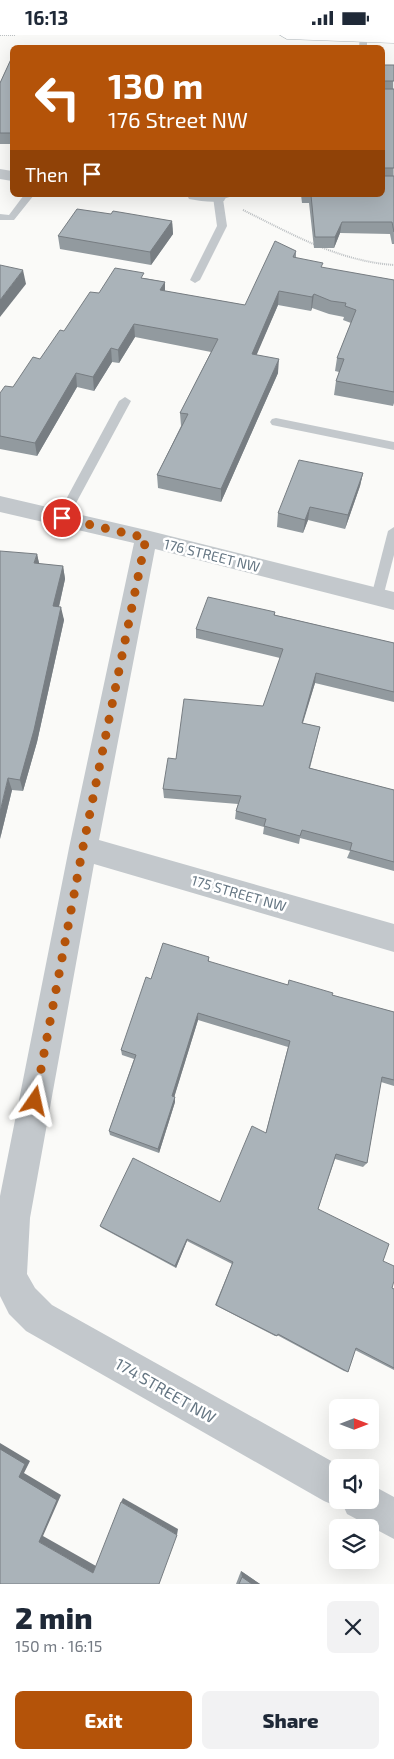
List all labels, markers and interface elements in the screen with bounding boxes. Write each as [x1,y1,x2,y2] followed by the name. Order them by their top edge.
[25,6,68,29] text: 16:13
[108,64,203,106] text: 130 m
[25,65,90,130] icon: left
[108,106,248,132] text: 176 Street NW
[78,160,106,188] icon: arrive
[25,163,68,186] text: Then
[41,497,83,539] pin
[48,504,76,532] icon: arrive
[162,535,262,575] street label: 176 STREET NW
[190,871,288,915] street label: 175 STREET NW
[8,1074,60,1126] position arrow
[112,1354,220,1426] street label: 174 STREET NW
[329,1399,379,1449] north arrow
[329,1399,379,1569] map controls
[329,1459,379,1509] button: sound
[329,1519,379,1569] button: layers
[15,1599,93,1635] text: 2 min
[327,1601,379,1653] button: close
[15,1636,102,1655] text: 150 m · 16:15
[15,1691,192,1749] button: Exit
[202,1691,379,1749] button: Share

